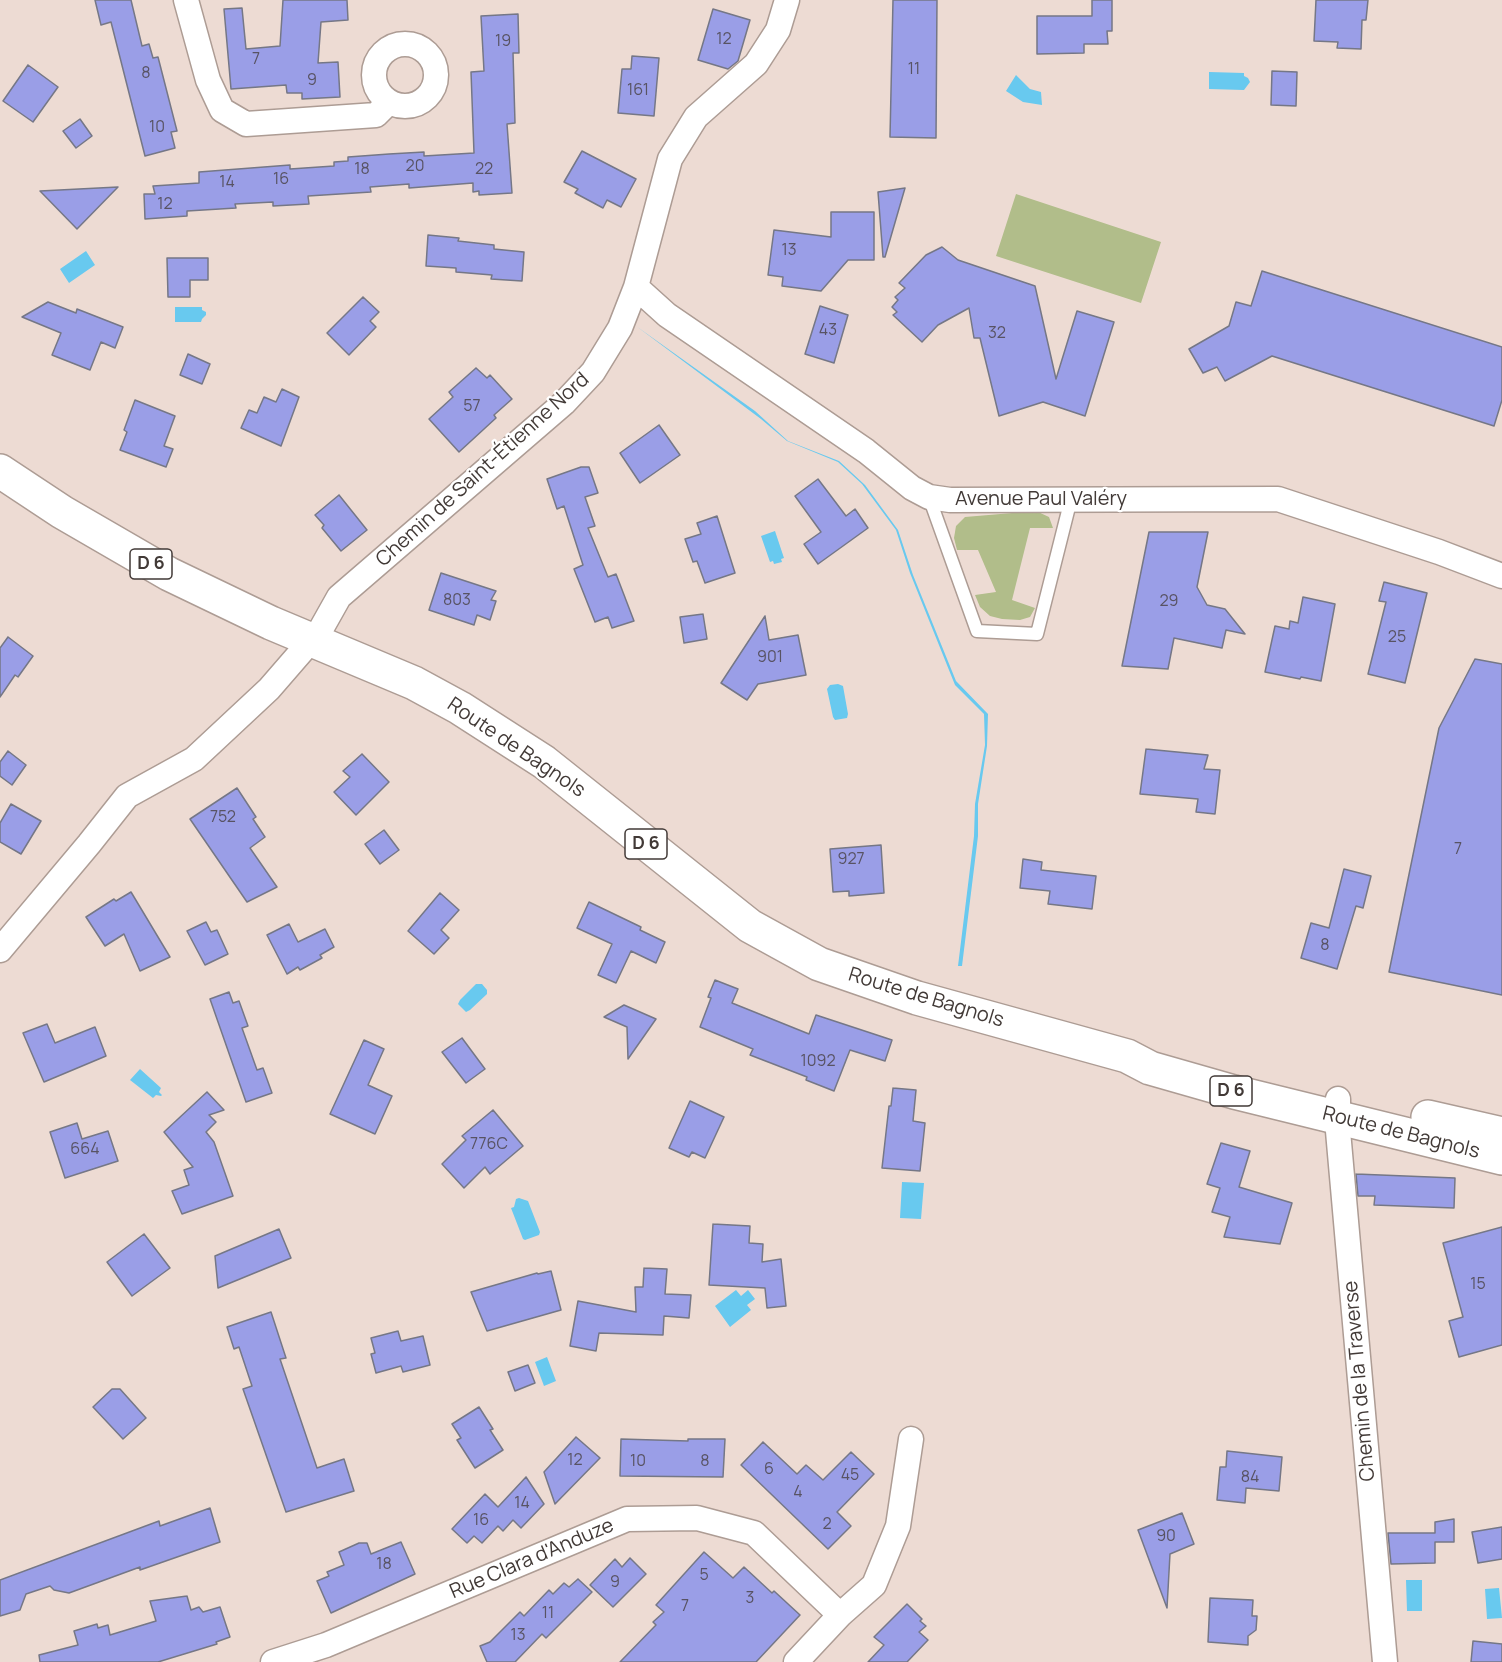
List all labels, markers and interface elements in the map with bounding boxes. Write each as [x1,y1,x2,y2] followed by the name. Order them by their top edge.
[716,30,732,50] house number: 12
[495,32,511,52] house number: 19
[252,50,260,70] house number: 7
[908,60,920,80] house number: 11
[141,64,151,84] house number: 8
[307,71,317,91] house number: 9
[627,81,649,101] house number: 161
[149,118,165,138] house number: 10
[406,157,424,177] house number: 20
[354,160,370,180] house number: 18
[475,160,493,180] house number: 22
[273,170,289,190] house number: 16
[219,173,235,193] house number: 14
[157,195,173,215] house number: 12
[781,241,797,261] house number: 13
[819,321,837,341] house number: 43
[988,324,1006,344] house number: 32
[372,368,594,572] street label: Chemin de Saint-Étienne Nord
[463,397,481,417] house number: 57
[955,487,1127,511] street label: Avenue Paul Valéry
[130,549,172,579] road number: D 6
[443,591,471,611] house number: 803
[1159,592,1179,612] house number: 29
[1388,628,1406,648] house number: 25
[757,648,783,668] house number: 901
[442,693,590,803] street label: Route de Bagnols
[210,808,236,828] house number: 752
[625,829,667,859] road number: D 6
[1454,840,1462,860] house number: 7
[837,850,865,870] house number: 927
[1320,936,1330,956] house number: 8
[845,963,1007,1033] street label: Route de Bagnols
[800,1052,836,1072] house number: 1092
[1210,1076,1252,1106] road number: D 6
[1320,1102,1482,1164] street label: Route de Bagnols
[470,1135,508,1155] house number: 776C
[70,1140,100,1160] house number: 664
[1470,1275,1486,1295] house number: 15
[1339,1280,1381,1482] street label: Chemin de la Traverse
[567,1451,583,1471] house number: 12
[630,1452,646,1472] house number: 10
[700,1452,710,1472] house number: 8
[764,1460,774,1480] house number: 6
[841,1466,859,1486] house number: 45
[1241,1468,1259,1488] house number: 84
[793,1483,803,1503] house number: 4
[514,1494,530,1514] house number: 14
[473,1511,489,1531] house number: 16
[446,1514,618,1604] street label: Rue Clara d'Anduze
[822,1515,832,1535] house number: 2
[1156,1527,1176,1547] house number: 90
[376,1555,392,1575] house number: 18
[699,1566,709,1586] house number: 5
[610,1573,620,1593] house number: 9
[746,1589,754,1609] house number: 3
[681,1597,689,1617] house number: 7
[542,1604,554,1624] house number: 11
[510,1626,526,1646] house number: 13

